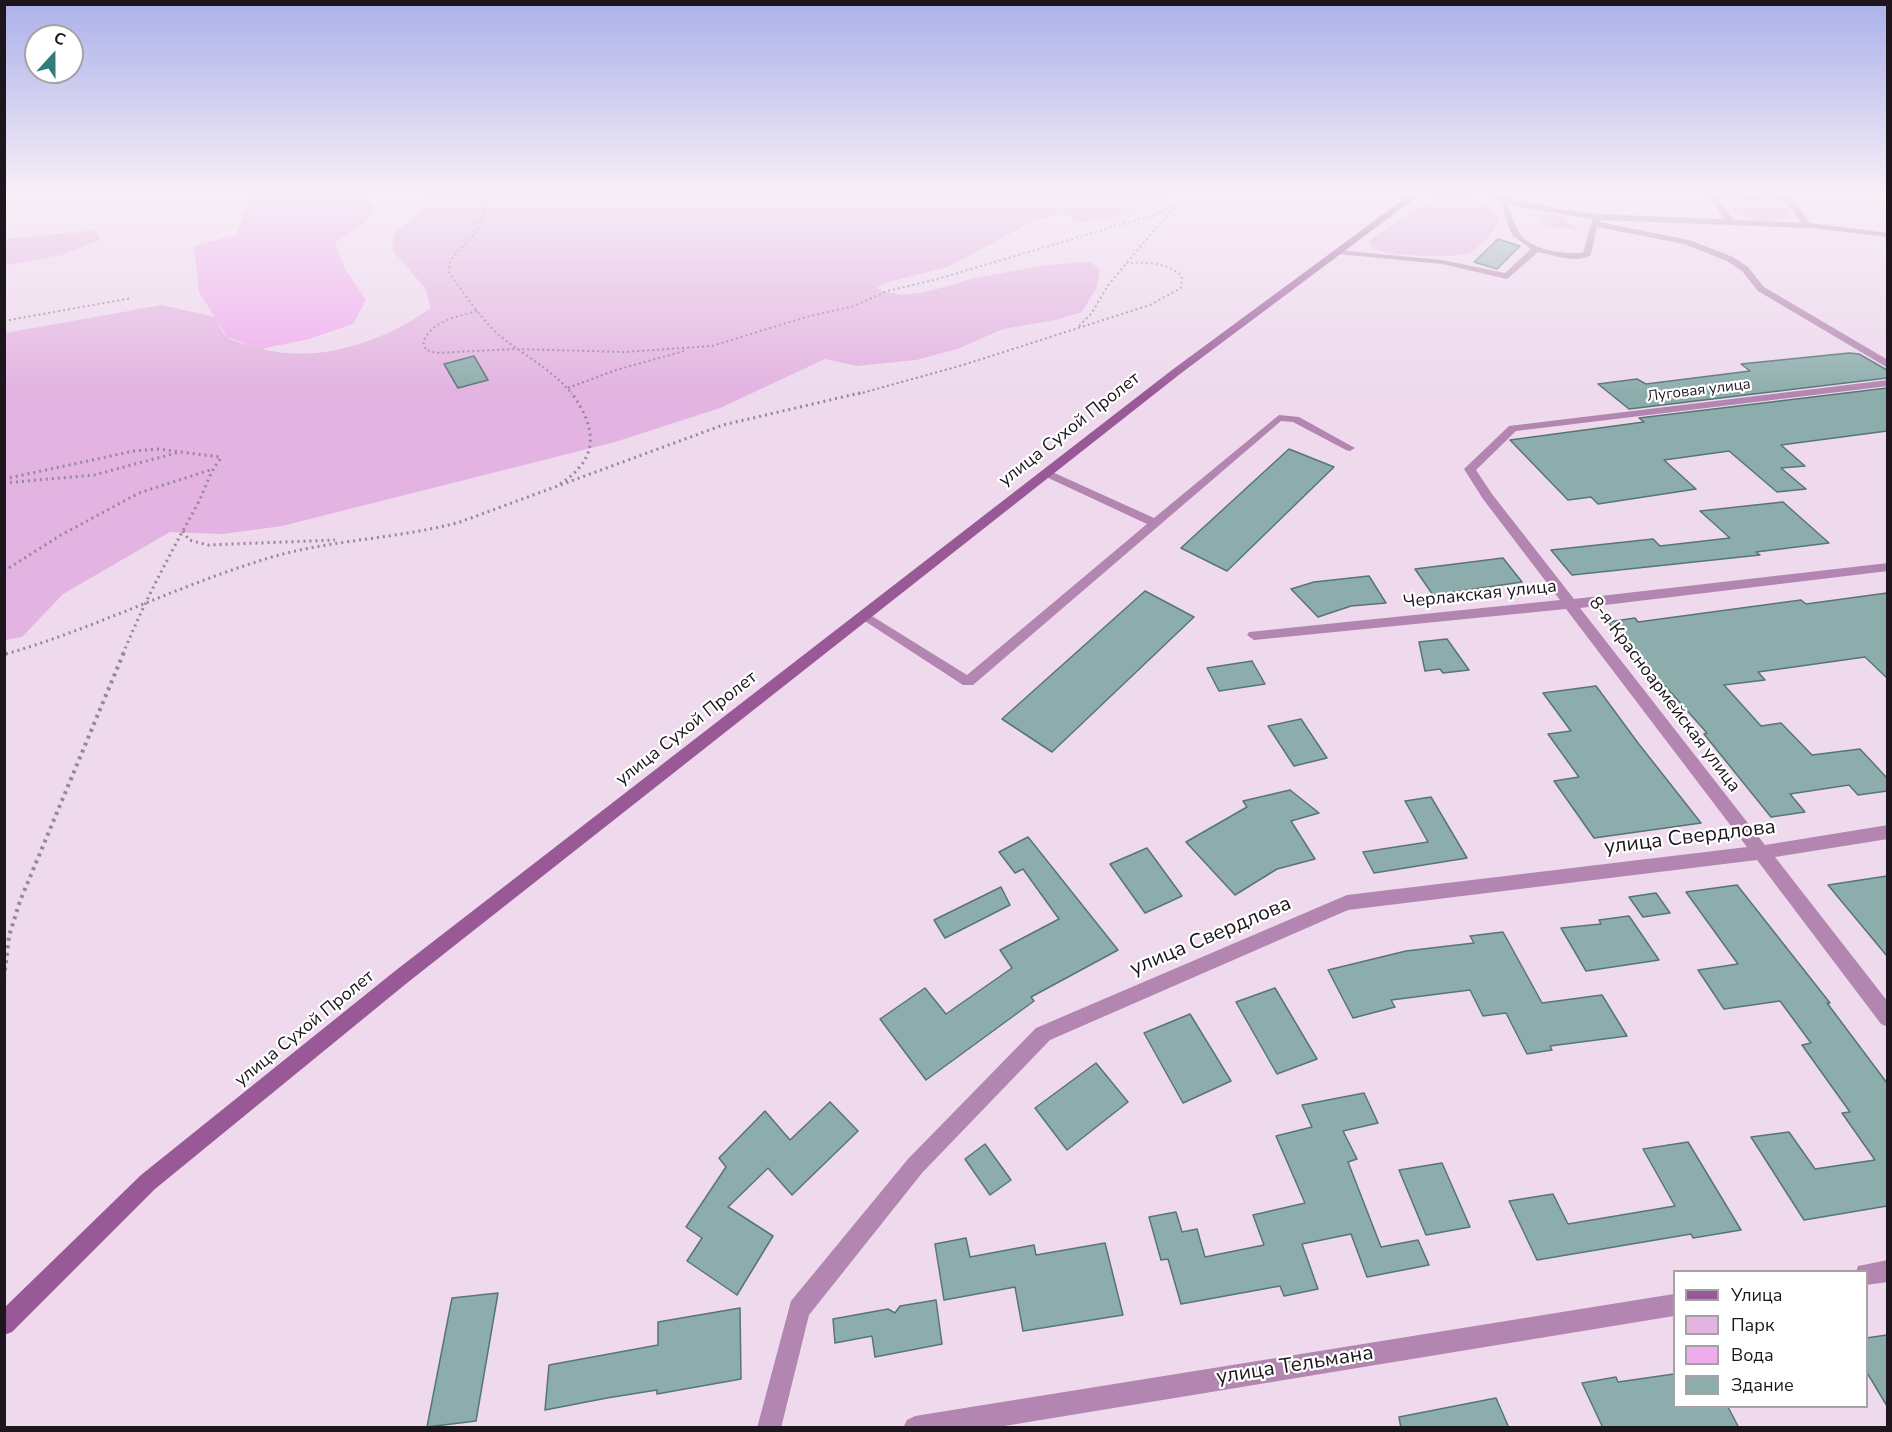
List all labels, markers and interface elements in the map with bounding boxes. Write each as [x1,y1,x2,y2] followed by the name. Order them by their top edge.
[24,24,84,84] north arrow
[51,27,69,51] text: С
[995,368,1145,492] street label: улица Сухой Пролет
[1646,376,1752,406] street label: Луговая улица
[1402,576,1558,614] street label: Черлакская улица
[1584,593,1744,797] street label: 8-я Красноармейская улица
[612,667,762,791] street label: улица Сухой Пролет
[1603,815,1777,861] street label: улица Свердлова
[1127,892,1295,982] street label: улица Свердлова
[231,966,379,1092] street label: улица Сухой Пролет
[1673,1270,1868,1408] legend
[1731,1283,1782,1307] text: Улица
[1731,1313,1774,1337] text: Парк
[1215,1341,1375,1391] street label: улица Тельмана
[1731,1343,1774,1367] text: Вода
[1731,1373,1794,1397] text: Здание

